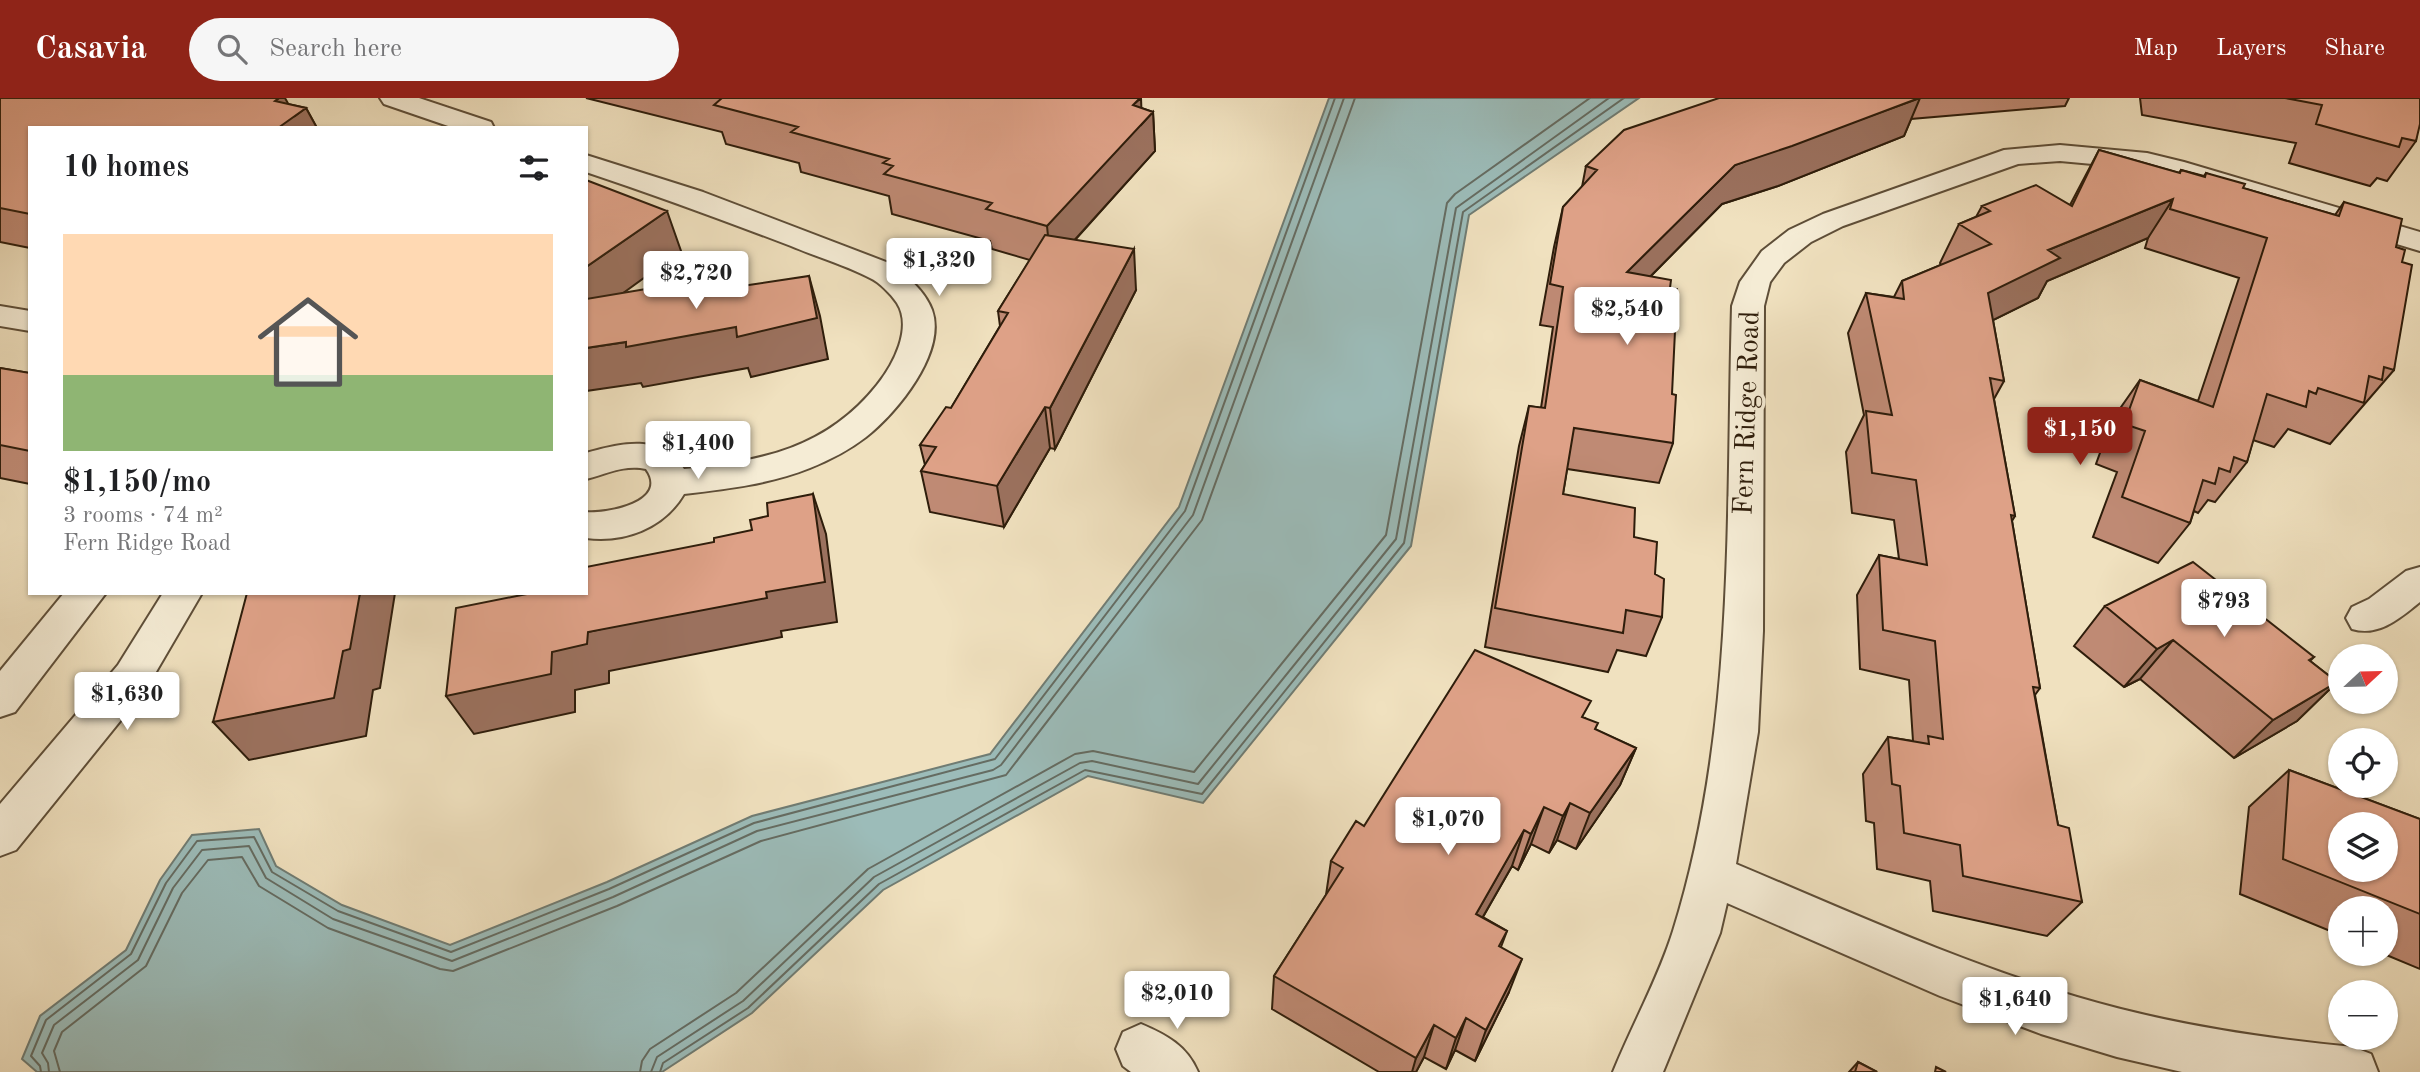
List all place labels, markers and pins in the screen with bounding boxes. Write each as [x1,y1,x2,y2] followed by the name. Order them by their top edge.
[882,238,996,298] pin: $1,320
[639,252,753,311] pin: $2,720
[1570,288,1684,347] pin: $2,540
[2023,408,2137,467] pin: $1,150
[641,422,755,481] pin: $1,400
[2183,580,2265,639] pin: $793
[70,672,184,732] pin: $1,630
[1391,798,1505,857] pin: $1,070
[1120,972,1234,1031] pin: $2,010
[1958,978,2072,1037] pin: $1,640

